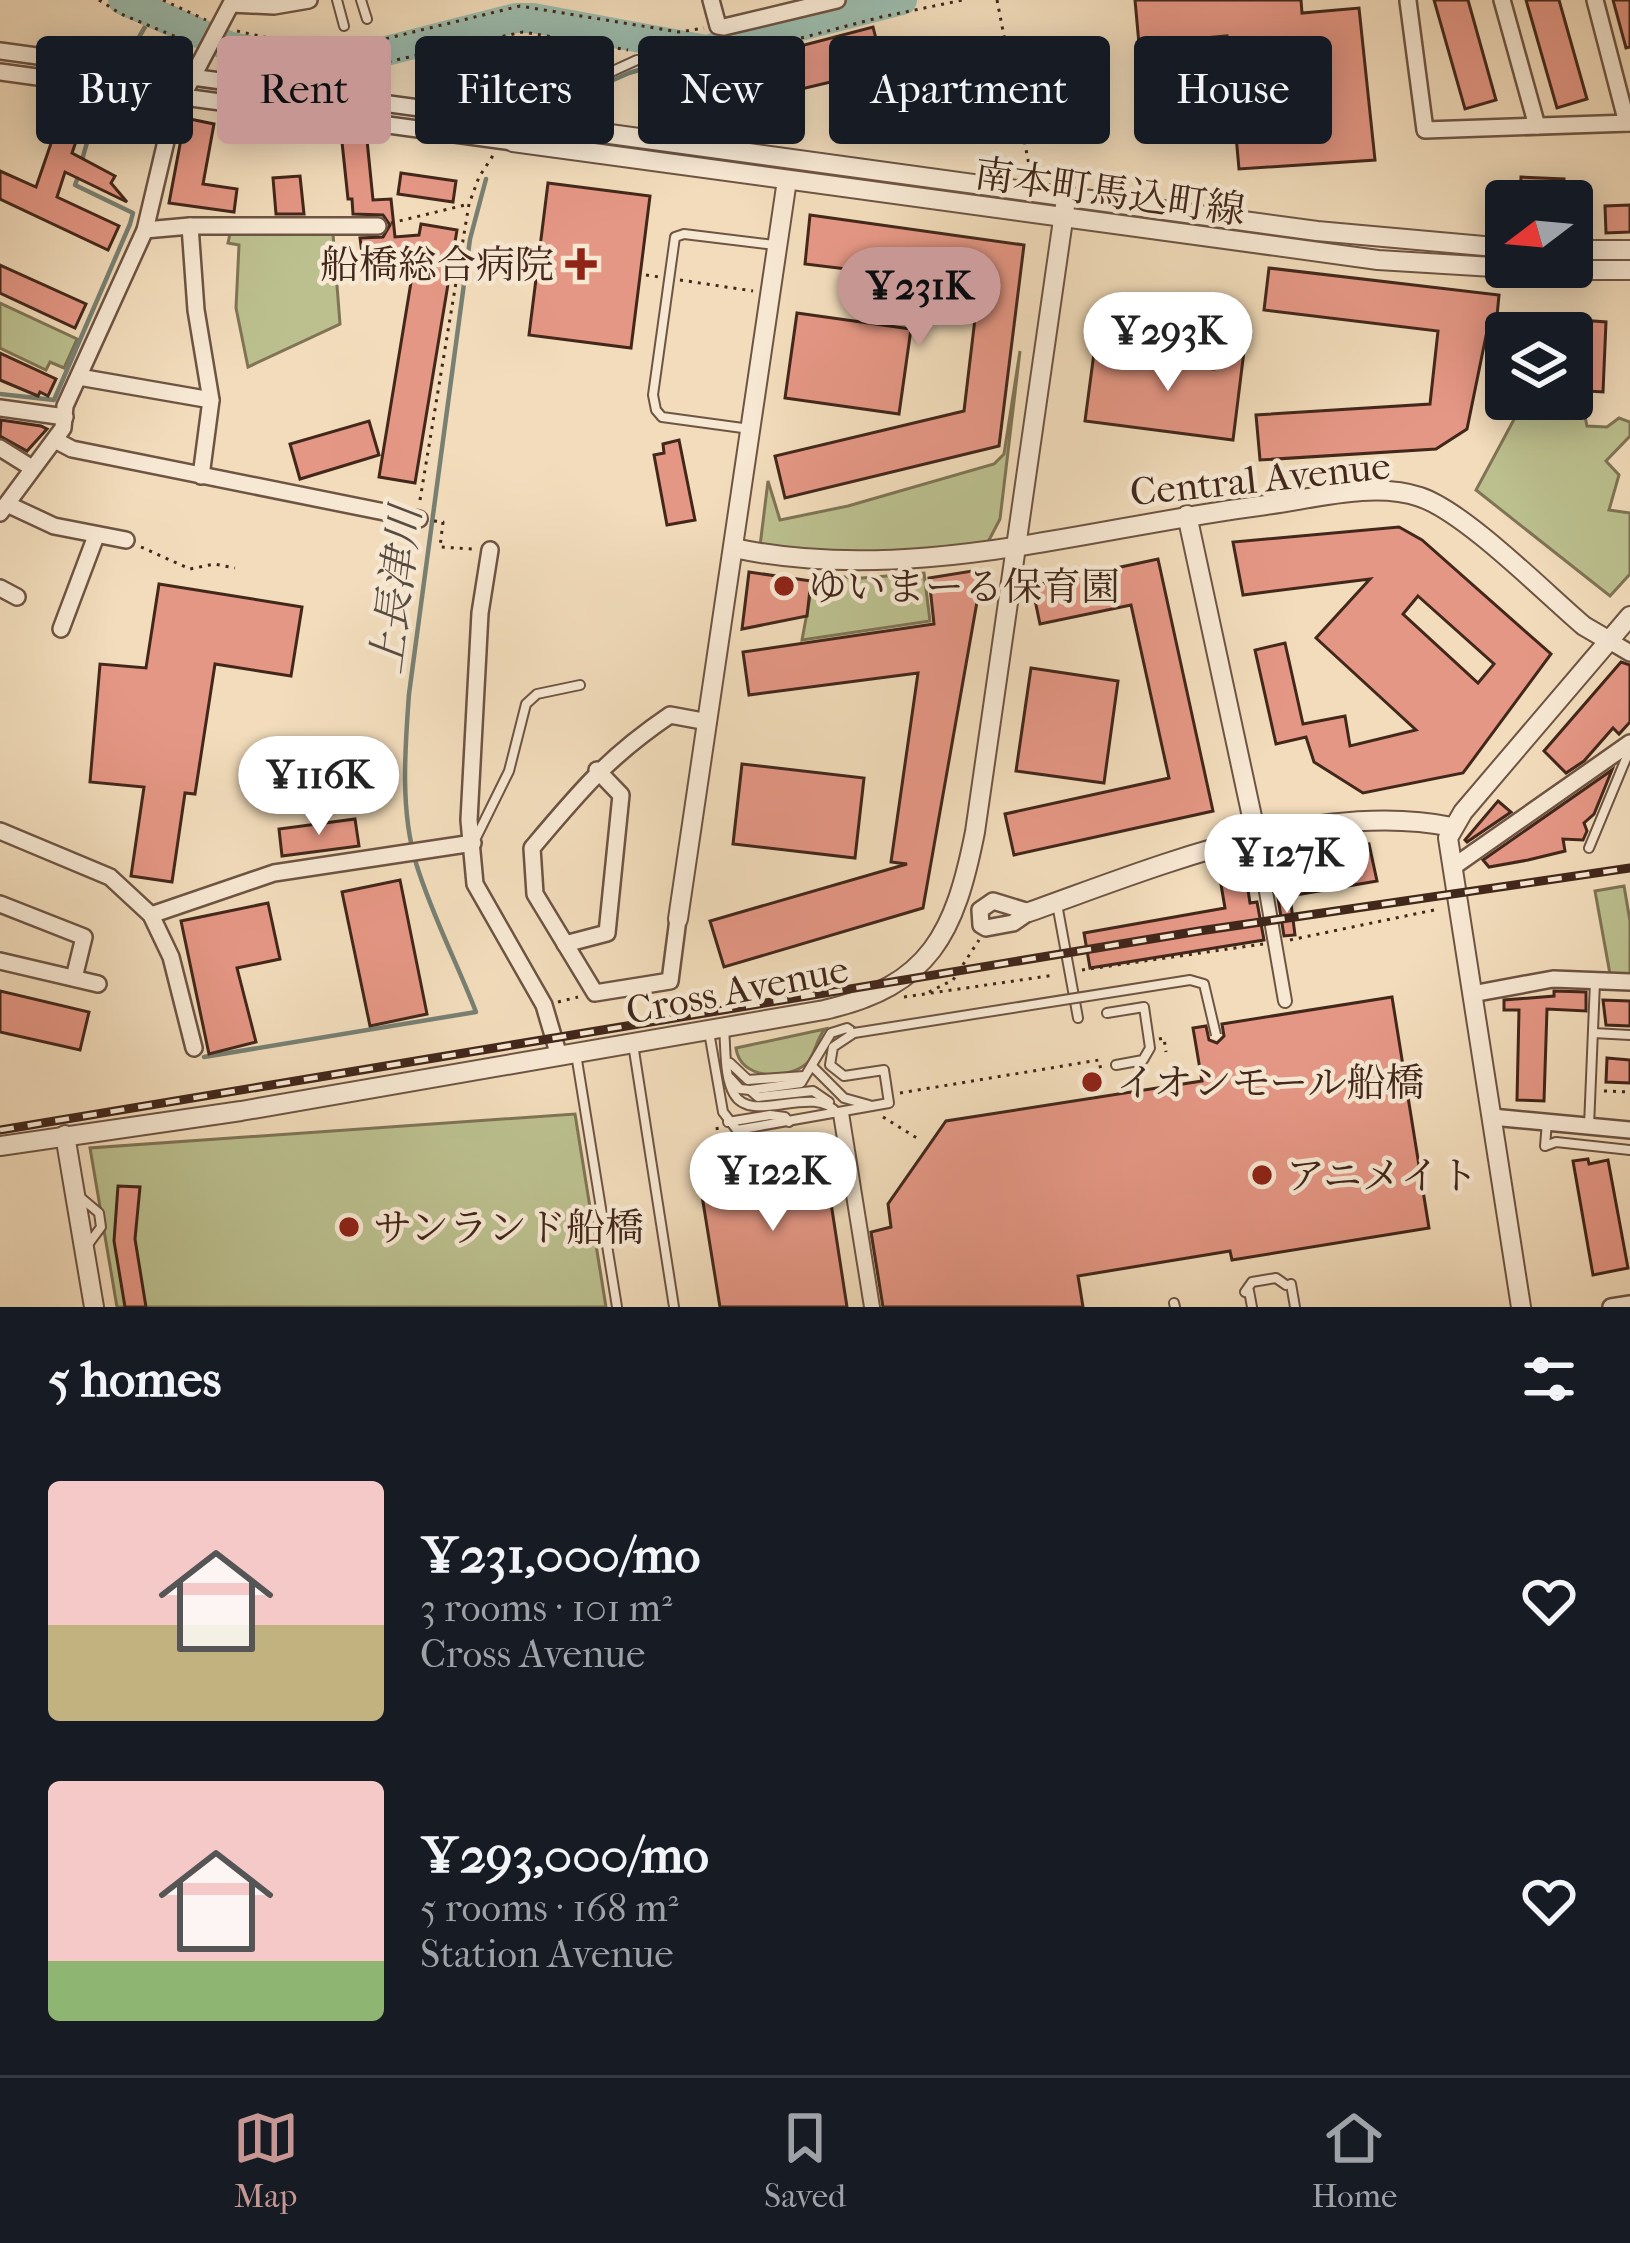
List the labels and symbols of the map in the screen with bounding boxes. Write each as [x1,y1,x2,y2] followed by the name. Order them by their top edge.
[971,150,1248,234] street label: 南本町馬込町線
[1485,180,1593,288] north arrow
[320,242,554,288] place label: 船橋総合病院
[835,247,1003,349] pin: ¥231K
[565,248,597,280] marker: 船橋総合病院
[1084,292,1252,394] pin: ¥293K
[1128,442,1393,516] street label: Central Avenue
[362,500,432,677] water label: 上長津川
[808,564,1120,610] place label: ゆいまーる保育園
[771,573,797,599] marker: ゆいまーる保育園
[235,736,403,838] pin: ¥116K
[1203,814,1371,916] pin: ¥127K
[622,946,852,1034] street label: Cross Avenue
[1116,1060,1425,1106] place label: イオンモール船橋
[1079,1069,1105,1095] marker: イオンモール船橋
[689,1132,857,1234] pin: ¥122K
[1286,1153,1478,1199] place label: アニメイト
[1249,1162,1275,1188] marker: アニメイト
[373,1205,644,1251] place label: サンランド船橋
[336,1214,362,1240] marker: サンランド船橋

